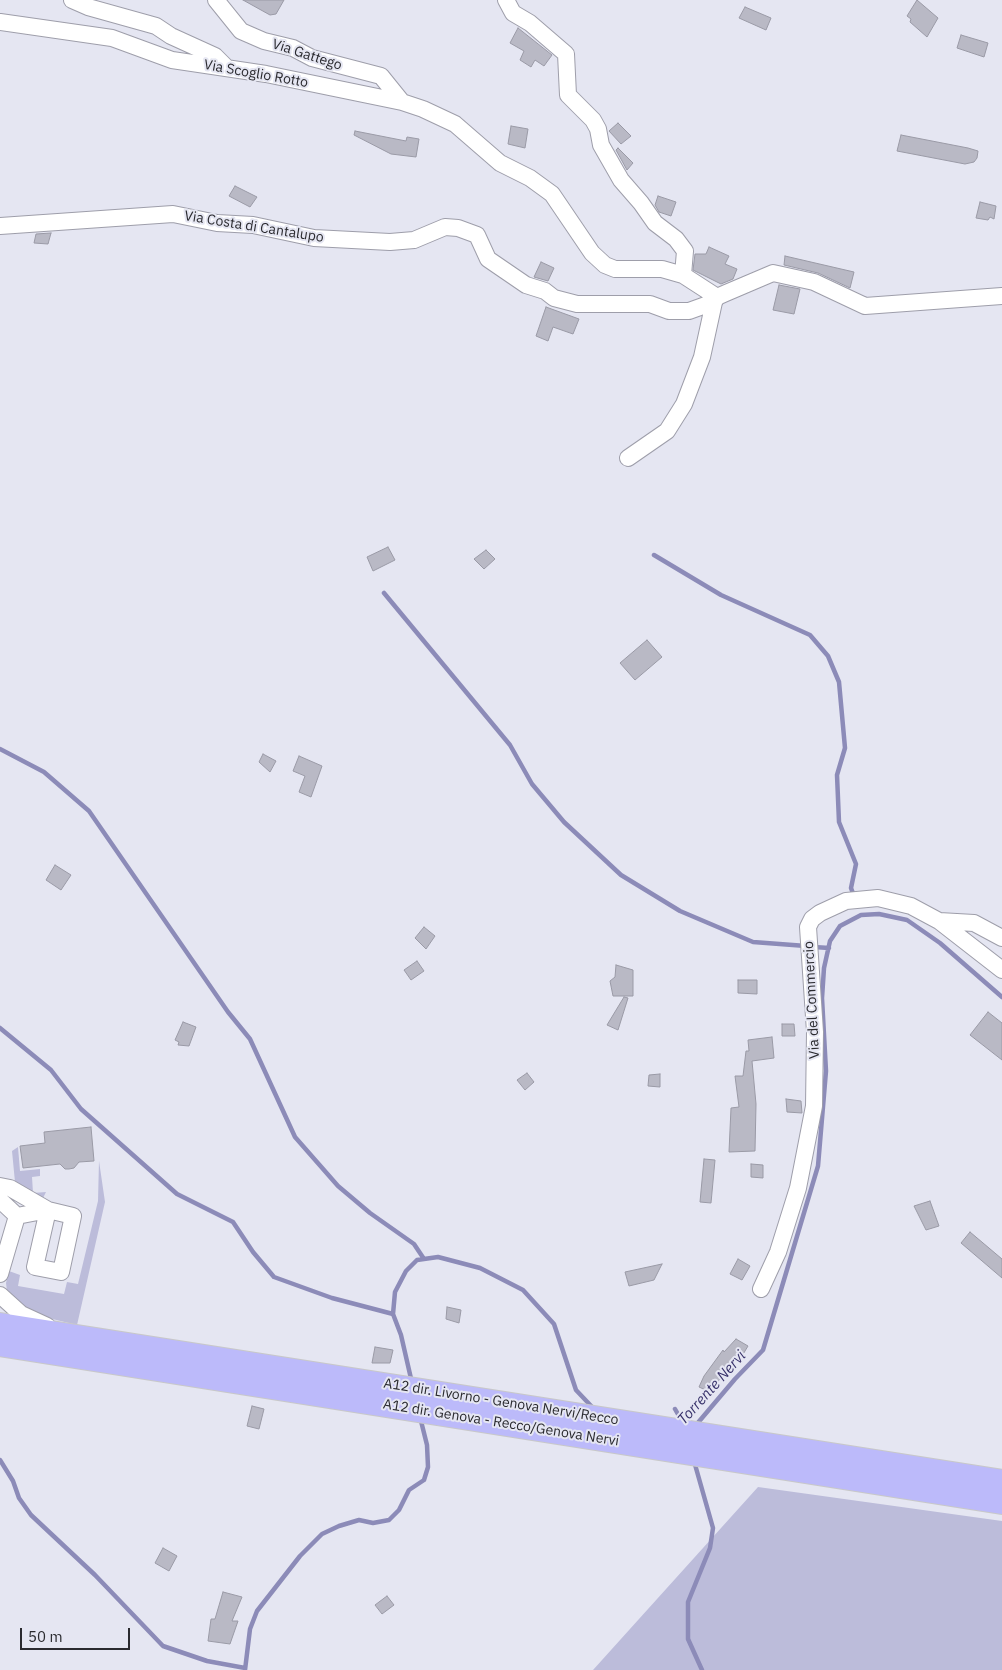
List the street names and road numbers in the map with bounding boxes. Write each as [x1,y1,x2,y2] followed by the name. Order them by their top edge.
[270,36,344,74] street label: Via Gattego
[203,57,309,91] street label: Via Scoglio Rotto
[183,208,325,246] street label: Via Costa di Cantalupo
[801,941,823,1059] street label: Via del Commercio
[382,1375,620,1429] street label: A12 dir. Livorno - Genova Nervi/Recco
[382,1396,620,1450] street label: A12 dir. Genova - Recco/Genova Nervi

